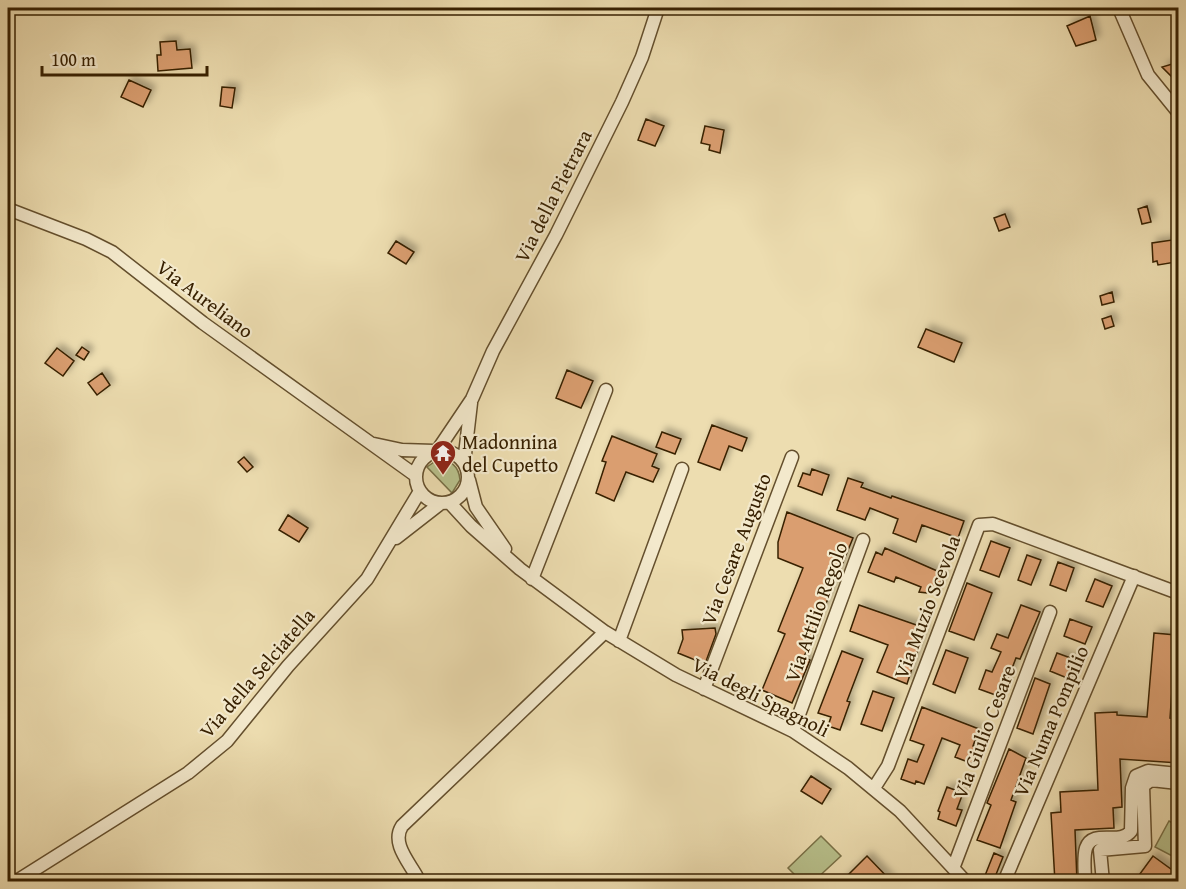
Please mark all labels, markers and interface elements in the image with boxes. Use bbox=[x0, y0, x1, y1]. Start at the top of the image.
scale bar bbox=[42, 39, 207, 77]
text: 100 m bbox=[51, 46, 96, 73]
street label: Via della Pietrara bbox=[507, 124, 599, 267]
street label: Via Aureliano bbox=[151, 252, 260, 345]
place label: Madonnina del Cupetto bbox=[462, 427, 558, 479]
temple icon: Madonnina del Cupetto bbox=[428, 438, 458, 476]
street label: Via Cesare Augusto bbox=[693, 469, 778, 629]
street label: Via Muzio Scevola bbox=[886, 530, 967, 683]
street label: Via Attilio Regolo bbox=[777, 538, 854, 686]
street label: Via della Selciatella bbox=[192, 601, 322, 744]
street label: Via Numa Pompilio bbox=[1006, 641, 1095, 801]
street label: Via degli Spagnoli bbox=[687, 649, 835, 744]
street label: Via Giulio Cesare bbox=[945, 661, 1022, 803]

